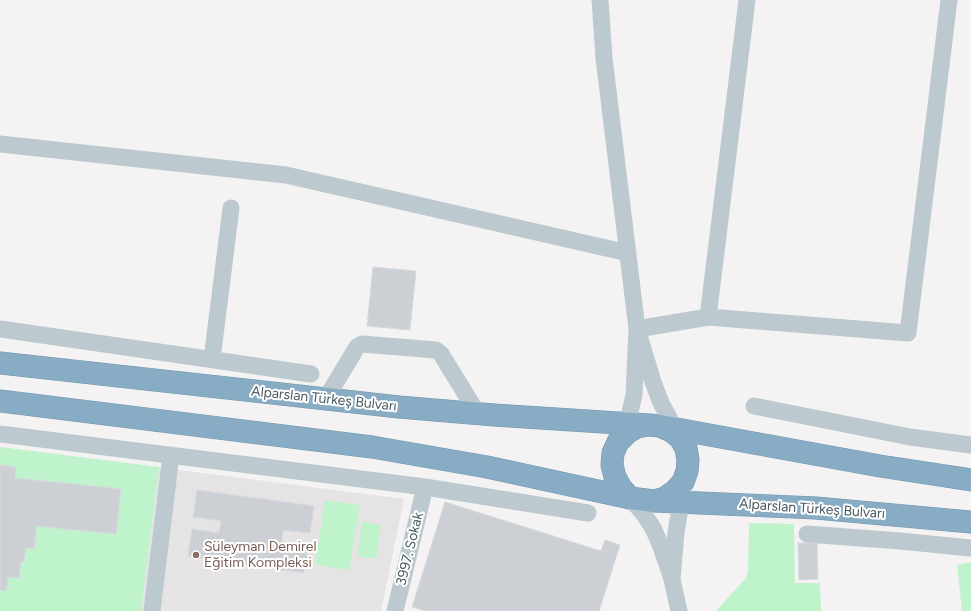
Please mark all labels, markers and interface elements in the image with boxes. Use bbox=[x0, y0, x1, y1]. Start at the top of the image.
street label: Alparslan Türkeş Bulvarı bbox=[250, 383, 398, 415]
street label: Alparslan Türkeş Bulvarı bbox=[738, 496, 886, 522]
street label: 3997. Sokak bbox=[393, 511, 427, 587]
place label: Süleyman Demirel Eğitim Kompleksi bbox=[204, 539, 317, 572]
marker: Süleyman Demirel Eğitim Kompleksi bbox=[191, 550, 201, 560]

